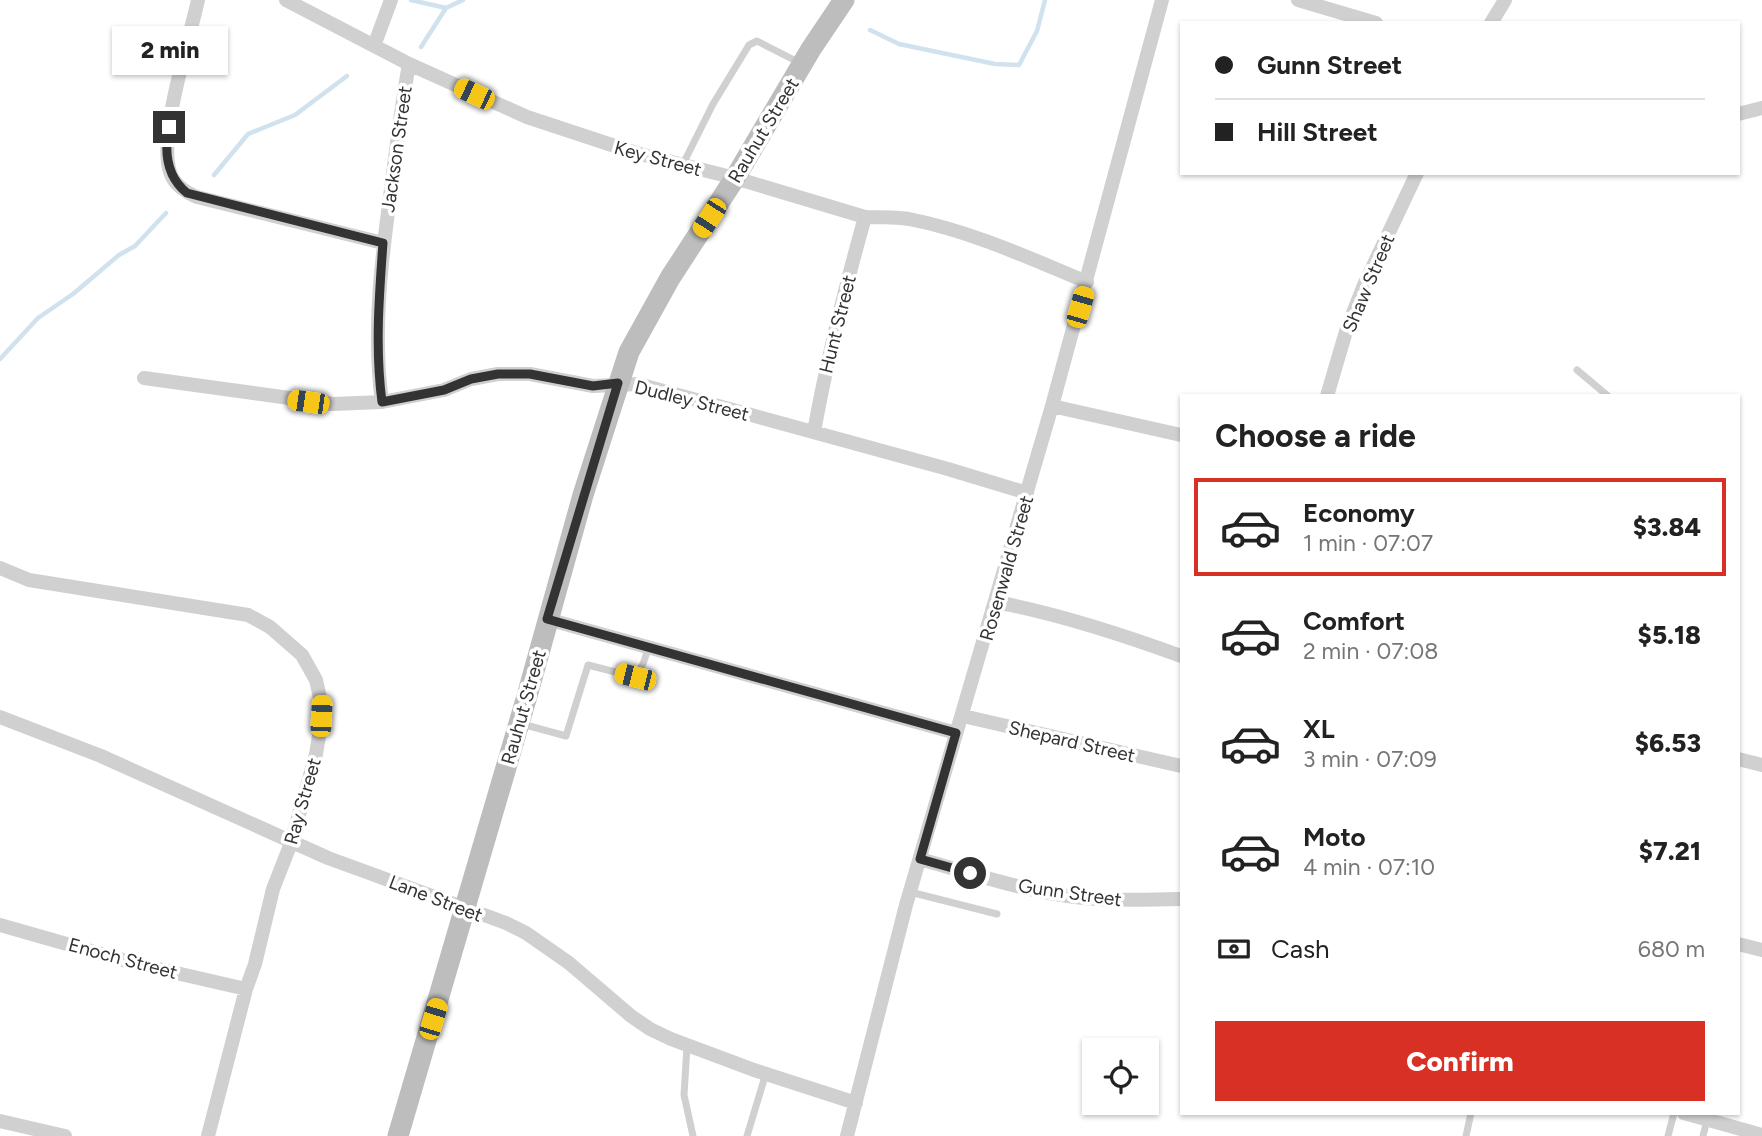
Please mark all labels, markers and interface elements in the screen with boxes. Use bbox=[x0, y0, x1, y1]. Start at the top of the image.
callout: 2 min bbox=[111, 25, 227, 74]
text: 2 min bbox=[141, 36, 199, 64]
text: Gunn Street bbox=[1257, 49, 1402, 81]
street label: Rauhut Street bbox=[723, 74, 804, 187]
car bbox=[451, 76, 498, 112]
street label: Jackson Street bbox=[376, 84, 417, 214]
route end bbox=[153, 111, 185, 143]
text: Hill Street bbox=[1257, 116, 1378, 148]
street label: Key Street bbox=[612, 136, 704, 181]
car bbox=[689, 195, 730, 241]
street label: Shaw Street bbox=[1337, 231, 1399, 336]
street label: Hunt Street bbox=[814, 273, 861, 376]
car bbox=[1065, 284, 1096, 330]
street label: Dudley Street bbox=[632, 375, 751, 426]
car bbox=[286, 389, 331, 415]
text: Choose a ride bbox=[1215, 417, 1416, 455]
street label: Rosenwald Street bbox=[975, 493, 1038, 643]
icon: car bbox=[1219, 496, 1282, 559]
text: Economy bbox=[1303, 497, 1415, 529]
text: $3.84 bbox=[1633, 511, 1701, 543]
text: 1 min · 07:07 bbox=[1303, 529, 1433, 557]
icon: car bbox=[1219, 604, 1282, 667]
text: Comfort bbox=[1303, 605, 1405, 637]
text: $5.18 bbox=[1638, 619, 1701, 651]
text: 2 min · 07:08 bbox=[1303, 637, 1438, 665]
street label: Rauhut Street bbox=[496, 647, 551, 767]
car bbox=[613, 662, 658, 692]
car bbox=[310, 694, 333, 738]
icon: car bbox=[1219, 712, 1282, 775]
text: XL bbox=[1303, 713, 1335, 745]
street label: Shepard Street bbox=[1006, 716, 1137, 767]
text: $6.53 bbox=[1635, 727, 1701, 759]
text: 3 min · 07:09 bbox=[1303, 745, 1437, 773]
street label: Ray Street bbox=[279, 755, 326, 847]
icon: car bbox=[1219, 820, 1282, 883]
text: Moto bbox=[1303, 821, 1366, 853]
text: $7.21 bbox=[1639, 835, 1701, 867]
text: 4 min · 07:10 bbox=[1303, 853, 1435, 881]
route start bbox=[954, 857, 986, 889]
street label: Lane Street bbox=[386, 870, 486, 927]
street label: Gunn Street bbox=[1017, 874, 1123, 911]
icon: cash bbox=[1215, 930, 1253, 968]
street label: Enoch Street bbox=[66, 933, 180, 984]
text: Cash bbox=[1271, 933, 1330, 965]
text: 680 m bbox=[1638, 935, 1705, 963]
car bbox=[417, 996, 450, 1042]
button: Confirm bbox=[1215, 1021, 1705, 1101]
map controls bbox=[1082, 1038, 1159, 1115]
button: locate bbox=[1082, 1038, 1159, 1115]

